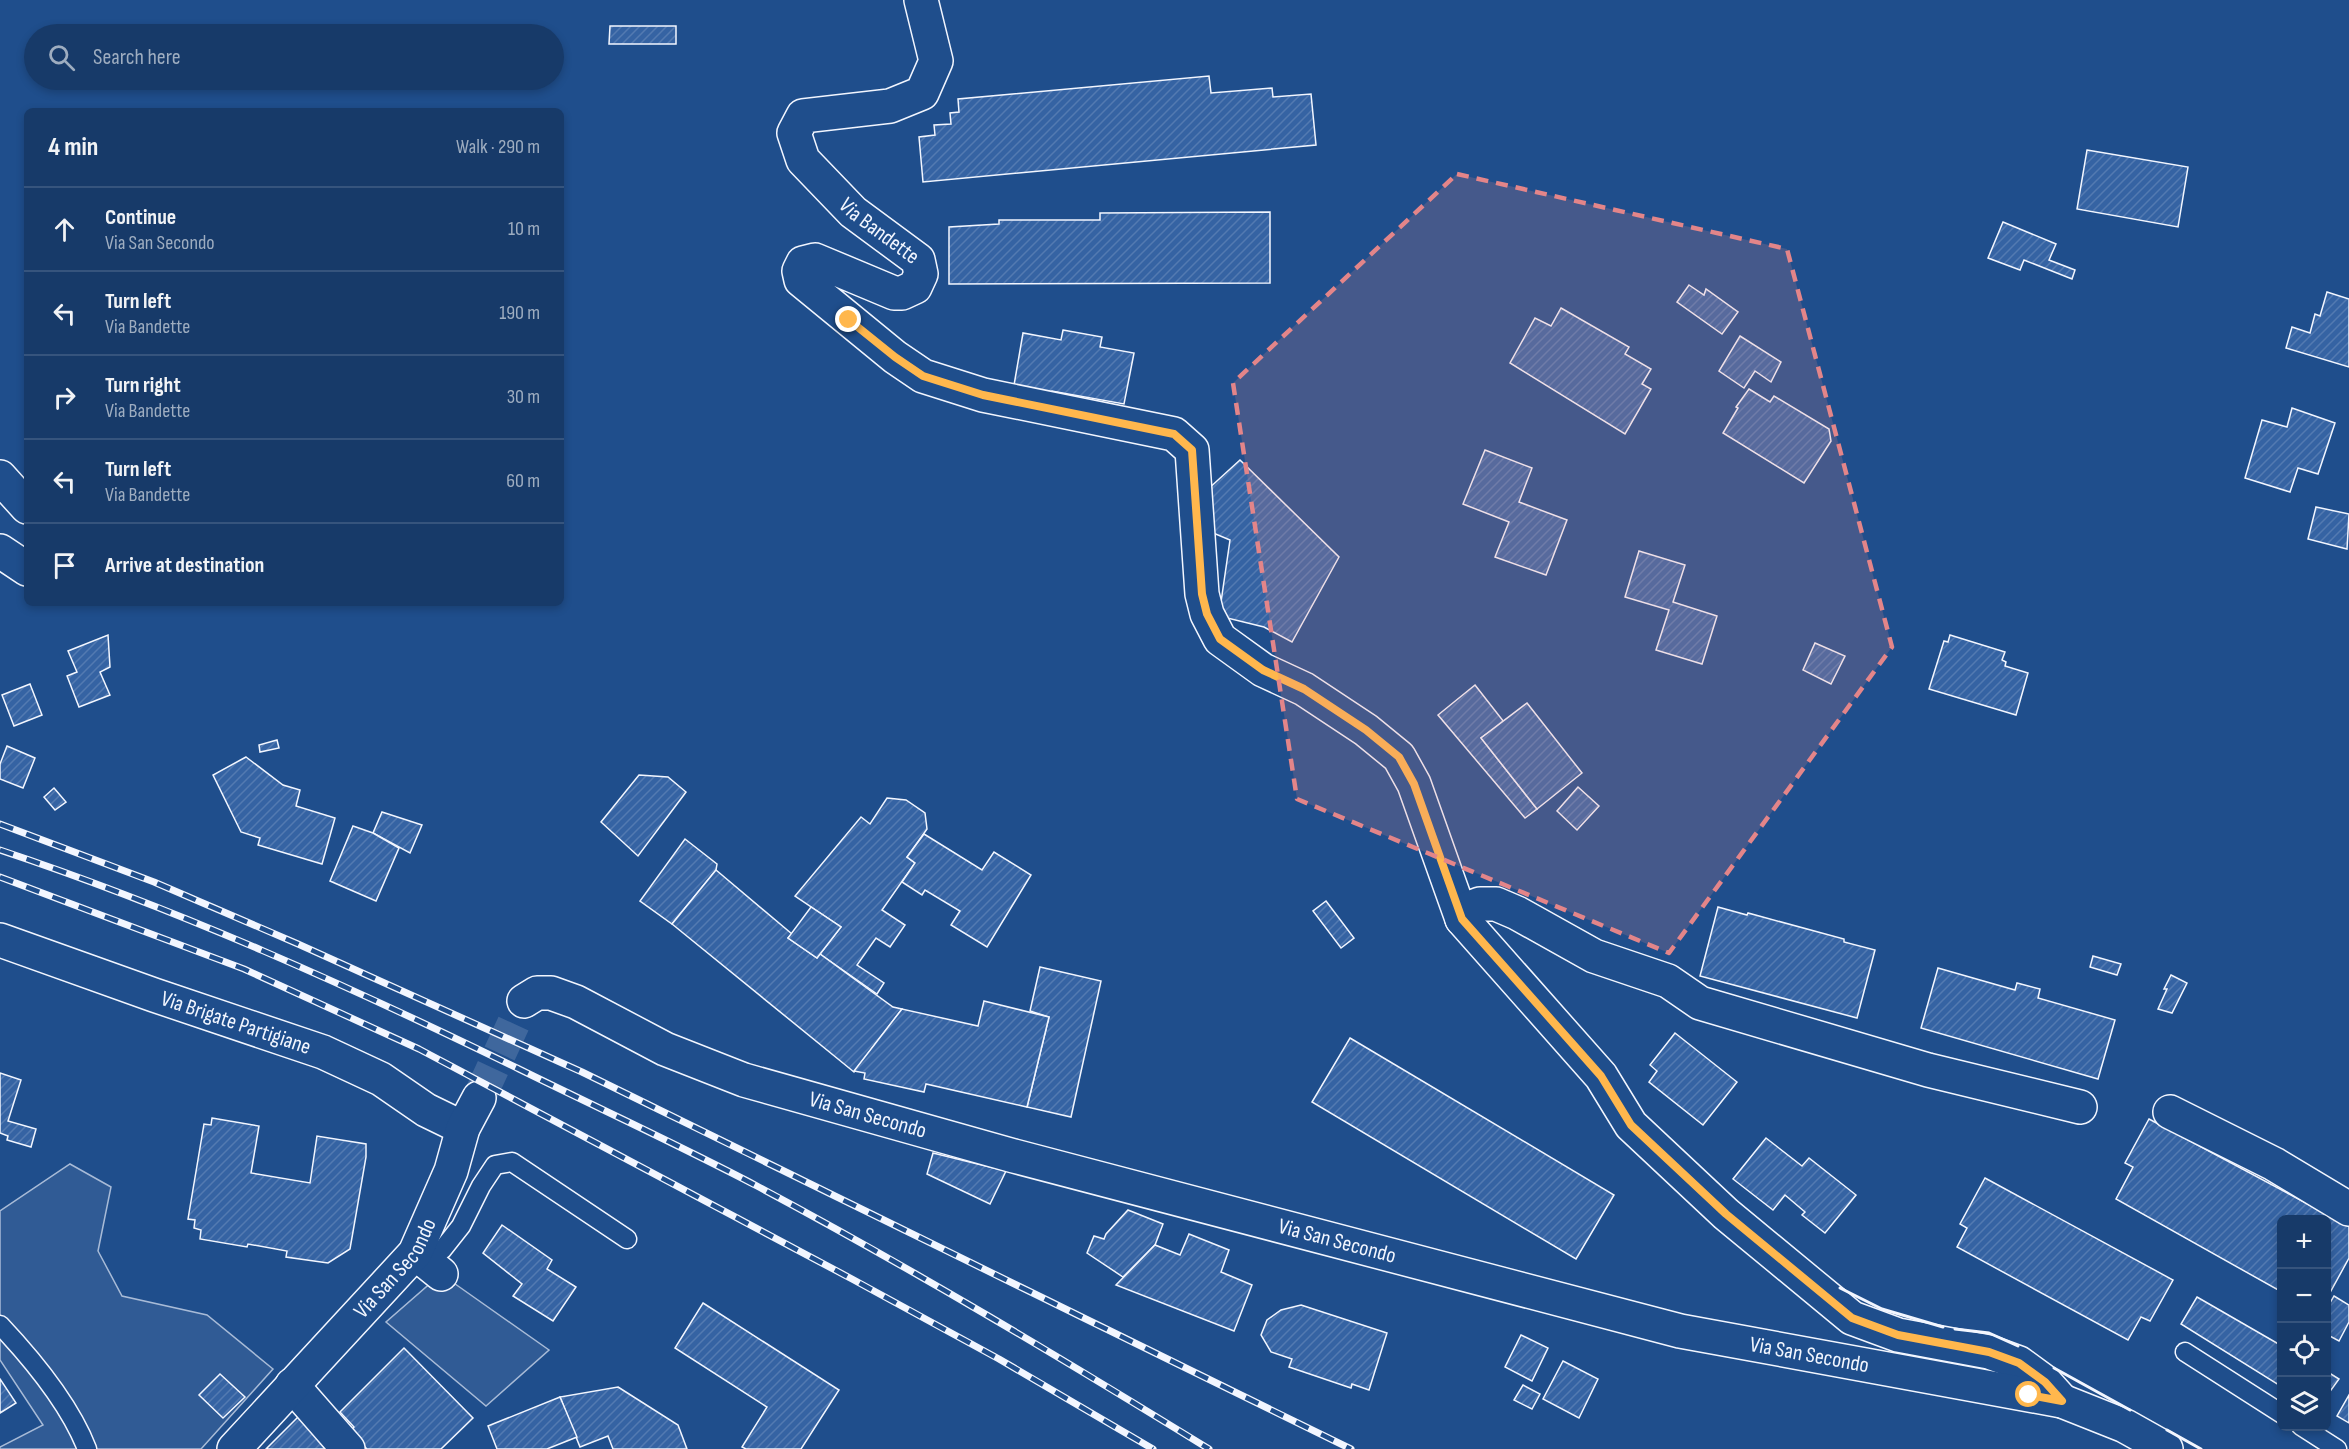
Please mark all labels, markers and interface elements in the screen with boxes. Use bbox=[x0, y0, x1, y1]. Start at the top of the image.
search box bbox=[24, 24, 564, 90]
icon: search bbox=[45, 41, 78, 74]
text: Search here bbox=[93, 44, 180, 71]
text: 4 min bbox=[48, 132, 98, 163]
text: Walk · 290 m bbox=[456, 135, 540, 159]
street label: Via Bandette bbox=[833, 192, 925, 270]
text: Continue bbox=[105, 204, 176, 231]
icon: ahead bbox=[48, 213, 81, 246]
text: 10 m bbox=[508, 217, 540, 241]
text: Via San Secondo bbox=[105, 231, 215, 255]
text: Turn left bbox=[105, 288, 171, 315]
icon: left bbox=[48, 297, 81, 330]
text: 190 m bbox=[499, 301, 540, 325]
route end bbox=[835, 306, 861, 332]
text: Via Bandette bbox=[105, 315, 190, 339]
text: Turn right bbox=[105, 372, 181, 399]
icon: right bbox=[48, 381, 81, 414]
text: 30 m bbox=[507, 385, 540, 409]
text: Via Bandette bbox=[105, 399, 190, 423]
text: Turn left bbox=[105, 456, 171, 483]
icon: left bbox=[48, 465, 81, 498]
text: 60 m bbox=[506, 469, 540, 493]
text: Via Bandette bbox=[105, 483, 190, 507]
icon: arrive bbox=[48, 549, 81, 582]
text: Arrive at destination bbox=[105, 552, 264, 579]
street label: Via Brigate Partigiane bbox=[157, 985, 314, 1060]
street label: Via San Secondo bbox=[806, 1086, 930, 1144]
street label: Via San Secondo bbox=[1275, 1213, 1399, 1269]
street label: Via San Secondo bbox=[348, 1214, 442, 1324]
map controls bbox=[2277, 1215, 2331, 1431]
button: + bbox=[2277, 1215, 2331, 1269]
button: − bbox=[2277, 1269, 2331, 1323]
button: locate bbox=[2277, 1323, 2331, 1377]
street label: Via San Secondo bbox=[1748, 1331, 1871, 1379]
button: layers bbox=[2277, 1377, 2331, 1431]
route start bbox=[2015, 1381, 2041, 1407]

